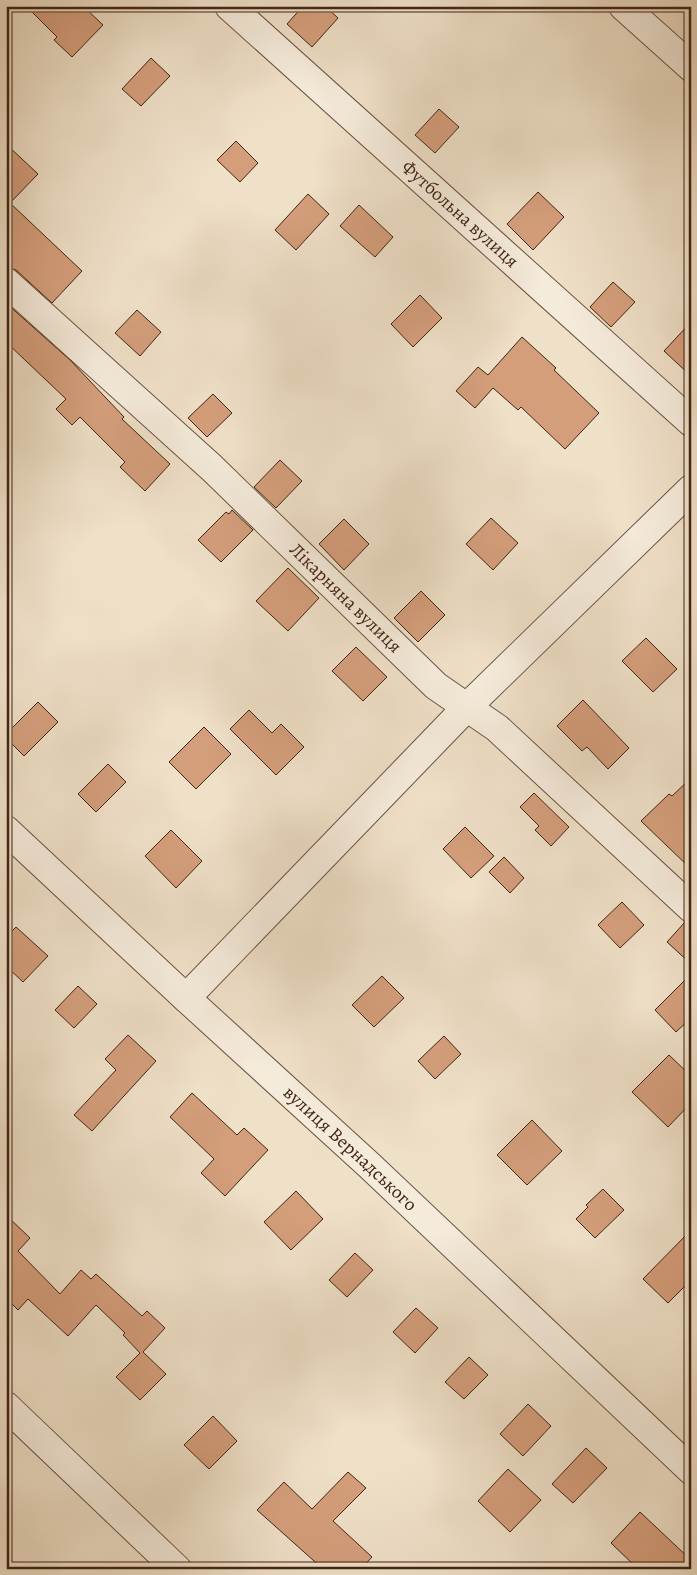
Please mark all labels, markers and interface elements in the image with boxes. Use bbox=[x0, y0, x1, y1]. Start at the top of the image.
street label: Футбольна вулиця bbox=[396, 154, 524, 274]
street label: Лікарняна вулиця bbox=[284, 537, 408, 659]
street label: вулиця Вернадського bbox=[278, 1080, 423, 1217]

